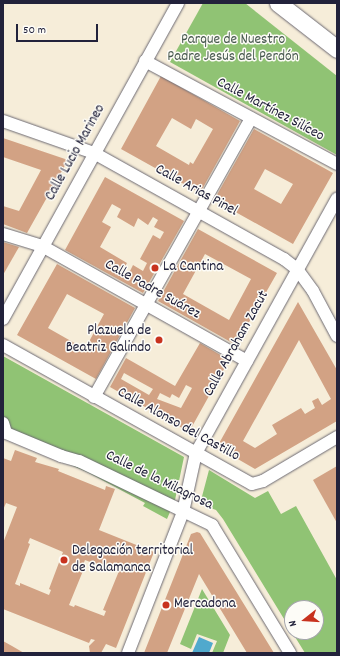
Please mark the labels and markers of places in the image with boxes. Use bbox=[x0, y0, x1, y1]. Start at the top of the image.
place label: La Cantina bbox=[163, 259, 223, 277]
marker: La Cantina bbox=[150, 263, 160, 273]
place label: Plazuela de Beatriz Galindo bbox=[66, 322, 151, 357]
marker: Plazuela de Beatriz Galindo bbox=[154, 335, 164, 345]
place label: Delegación territorial de Salamanca bbox=[72, 542, 193, 577]
marker: Delegación territorial de Salamanca bbox=[59, 555, 69, 565]
place label: Mercadona bbox=[174, 596, 236, 614]
marker: Mercadona bbox=[161, 600, 171, 610]

